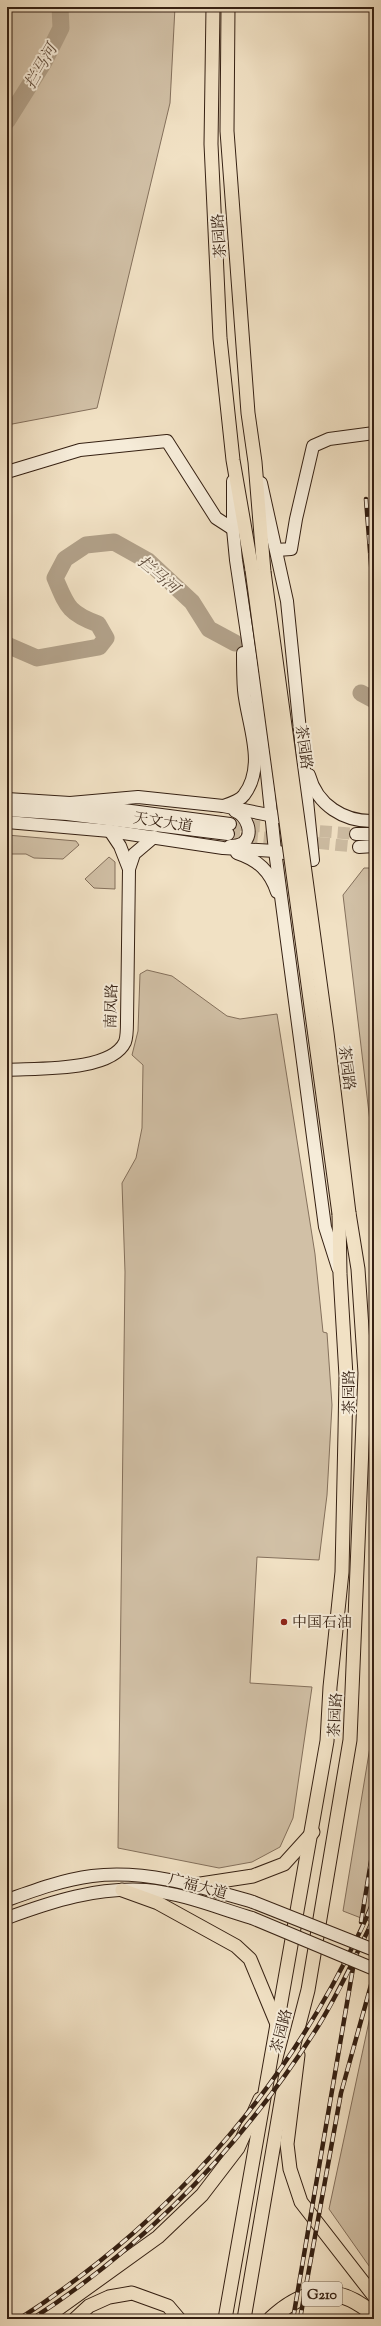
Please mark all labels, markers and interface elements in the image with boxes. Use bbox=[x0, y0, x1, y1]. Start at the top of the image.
water label: 拦马河 bbox=[20, 38, 66, 94]
street label: 茶园路 bbox=[208, 213, 233, 259]
water label: 拦马河 bbox=[132, 552, 185, 602]
street label: 茶园路 bbox=[289, 723, 316, 771]
street label: 天文大道 bbox=[131, 808, 194, 839]
street label: 南凤路 bbox=[101, 983, 124, 1029]
street label: 茶园路 bbox=[332, 1045, 359, 1092]
street label: 茶园路 bbox=[340, 1369, 361, 1415]
place label: 中国石油 bbox=[292, 1613, 352, 1634]
marker: 中国石油 bbox=[279, 1617, 289, 1627]
street label: 茶园路 bbox=[325, 1692, 348, 1738]
street label: 广福大道 bbox=[166, 1870, 229, 1905]
street label: 茶园路 bbox=[266, 2007, 298, 2056]
road number: G210 bbox=[302, 2282, 342, 2306]

